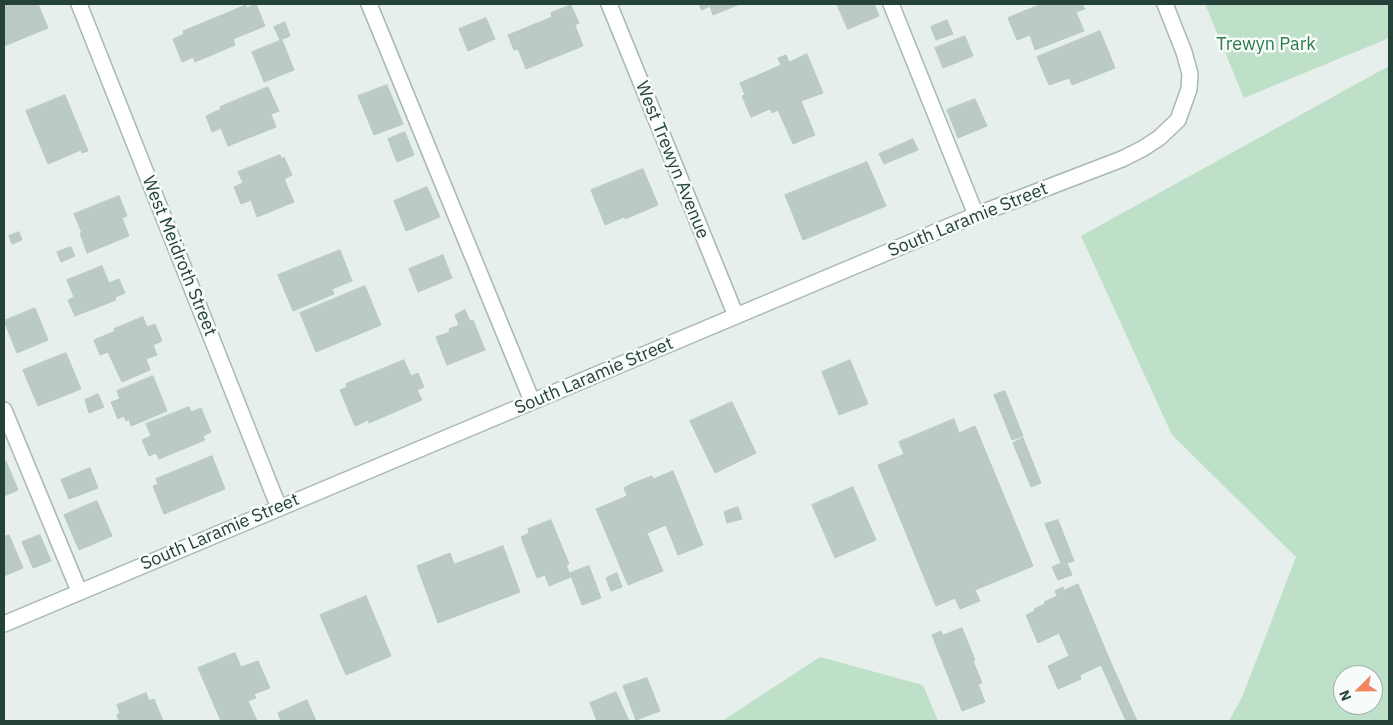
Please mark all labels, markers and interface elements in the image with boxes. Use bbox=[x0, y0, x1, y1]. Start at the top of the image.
park label: Trewyn Park bbox=[1216, 34, 1316, 56]
street label: West Trewyn Avenue bbox=[631, 78, 713, 242]
street label: West Meidroth Street bbox=[137, 173, 221, 339]
street label: South Laramie Street bbox=[885, 178, 1051, 262]
street label: South Laramie Street bbox=[512, 333, 676, 419]
street label: South Laramie Street bbox=[138, 489, 302, 575]
north arrow bbox=[1333, 665, 1383, 715]
text: N bbox=[1335, 687, 1355, 704]

